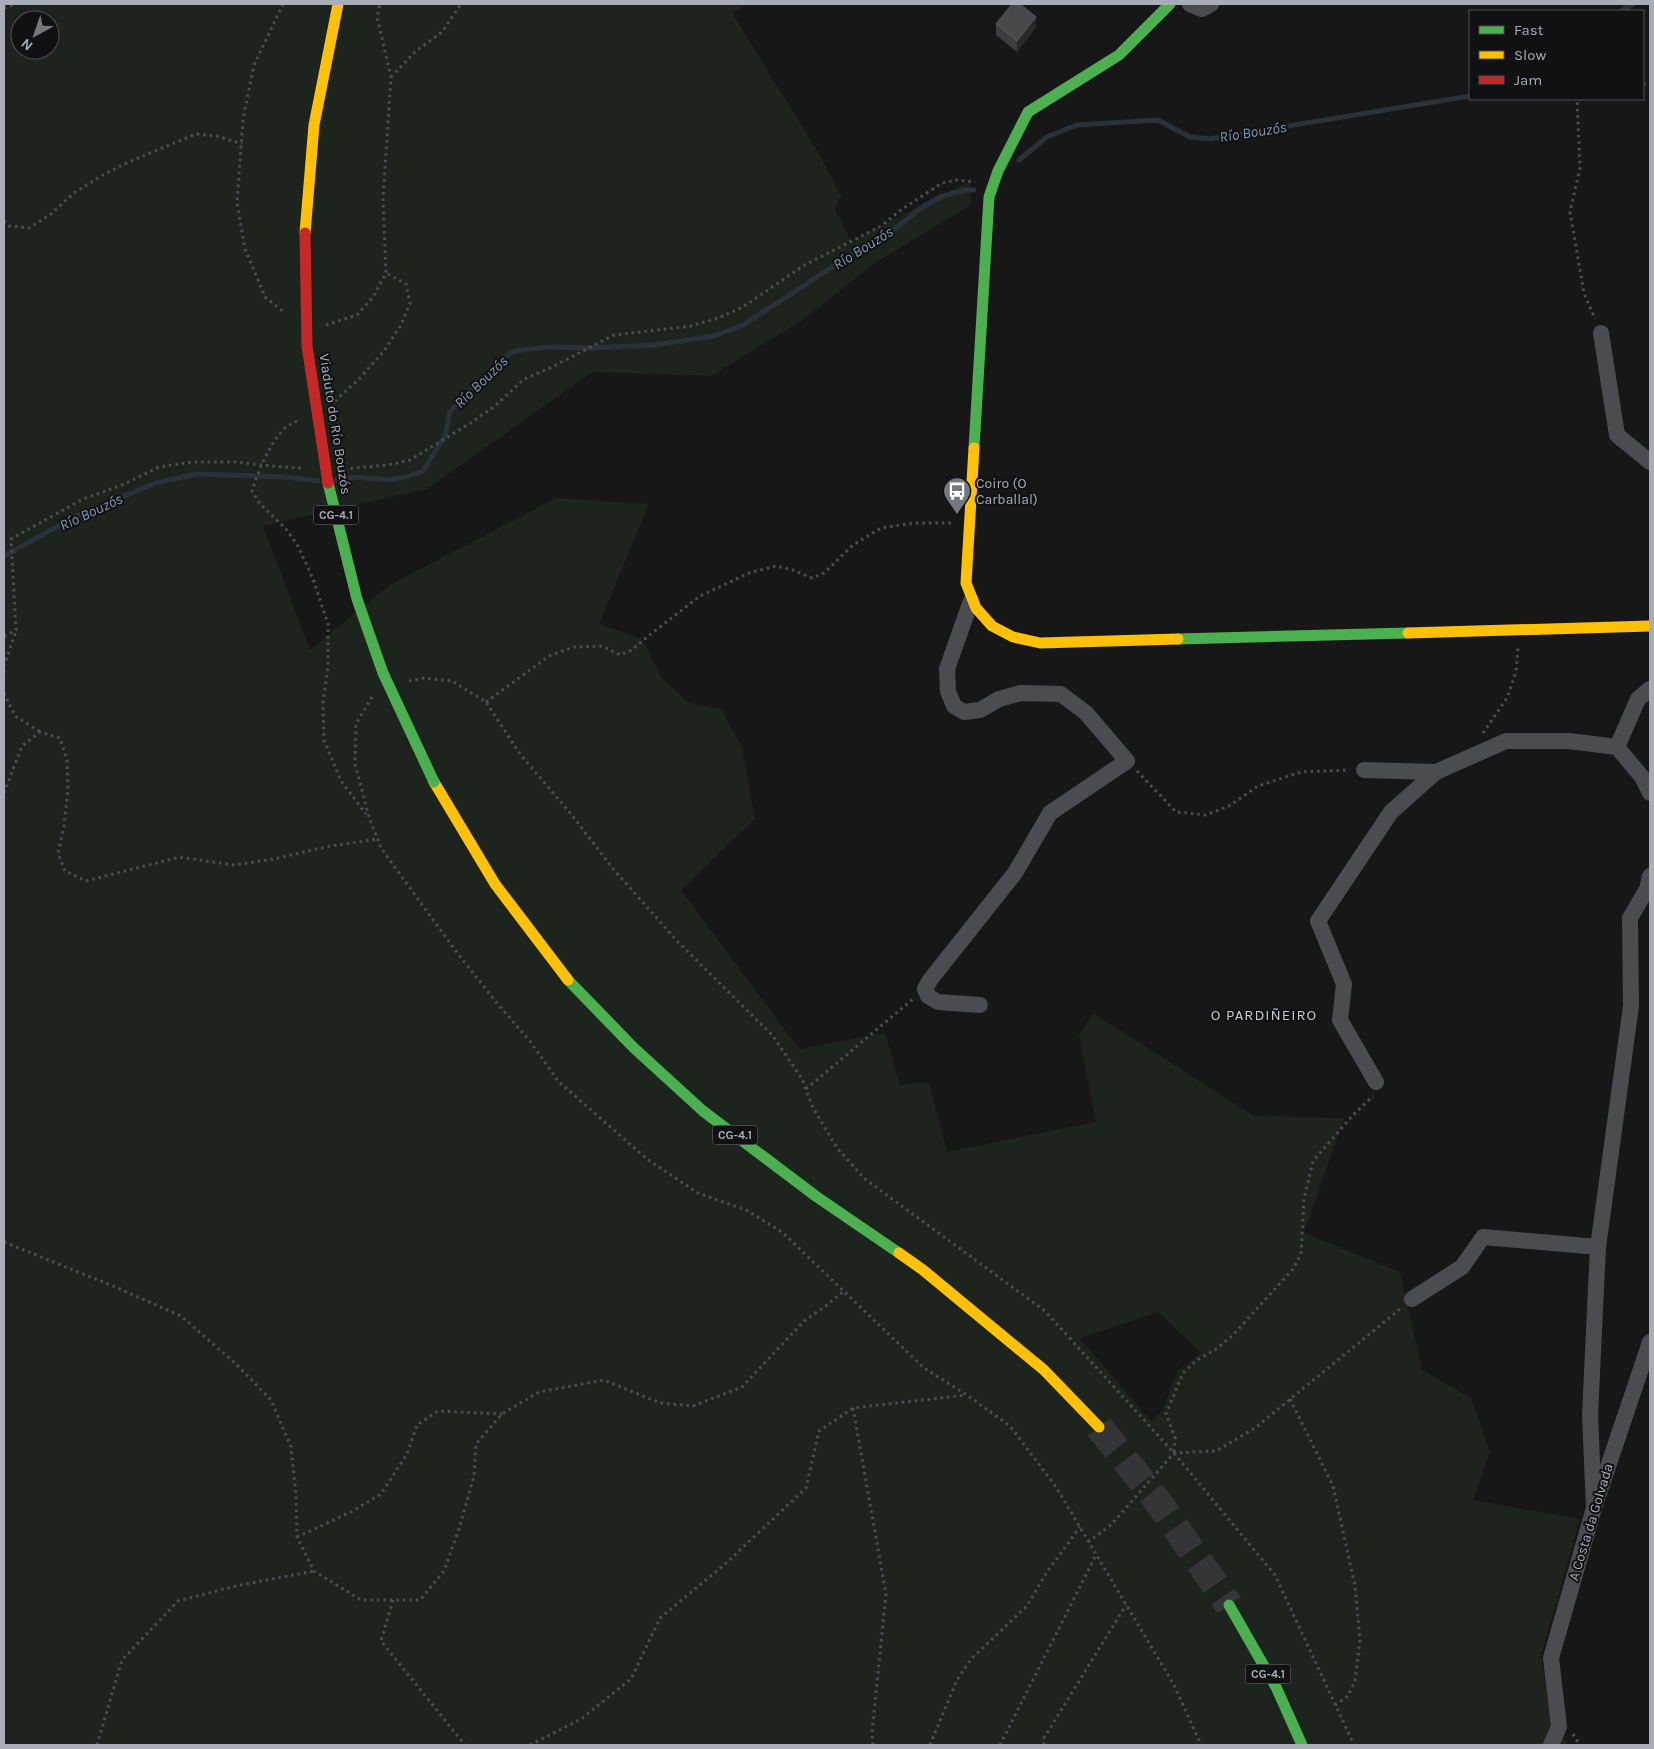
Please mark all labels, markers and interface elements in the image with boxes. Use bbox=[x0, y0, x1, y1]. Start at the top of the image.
north arrow bbox=[10, 10, 60, 60]
legend bbox=[1469, 10, 1644, 100]
text: Fast bbox=[1514, 21, 1544, 39]
text: N bbox=[18, 35, 36, 54]
text: Slow bbox=[1514, 46, 1546, 64]
text: Jam bbox=[1514, 71, 1542, 89]
water label: Río Bouzós bbox=[1218, 118, 1288, 146]
water label: Río Bouzós bbox=[830, 222, 896, 274]
street label: Viaduto do Río Bouzós bbox=[315, 352, 355, 496]
water label: Río Bouzós bbox=[450, 352, 512, 412]
place label: Coiro (O Carballal) bbox=[976, 475, 1038, 508]
bus stop icon: Coiro (O Carballal) bbox=[942, 476, 972, 515]
water label: Río Bouzós bbox=[57, 490, 125, 534]
road number: CG-4.1 bbox=[314, 506, 358, 524]
district label: O PARDIÑEIRO bbox=[1211, 1006, 1317, 1024]
road number: CG-4.1 bbox=[712, 1126, 758, 1144]
street label: A Costa da Golvada bbox=[1565, 1461, 1617, 1583]
road number: CG-4.1 bbox=[1246, 1665, 1290, 1684]

